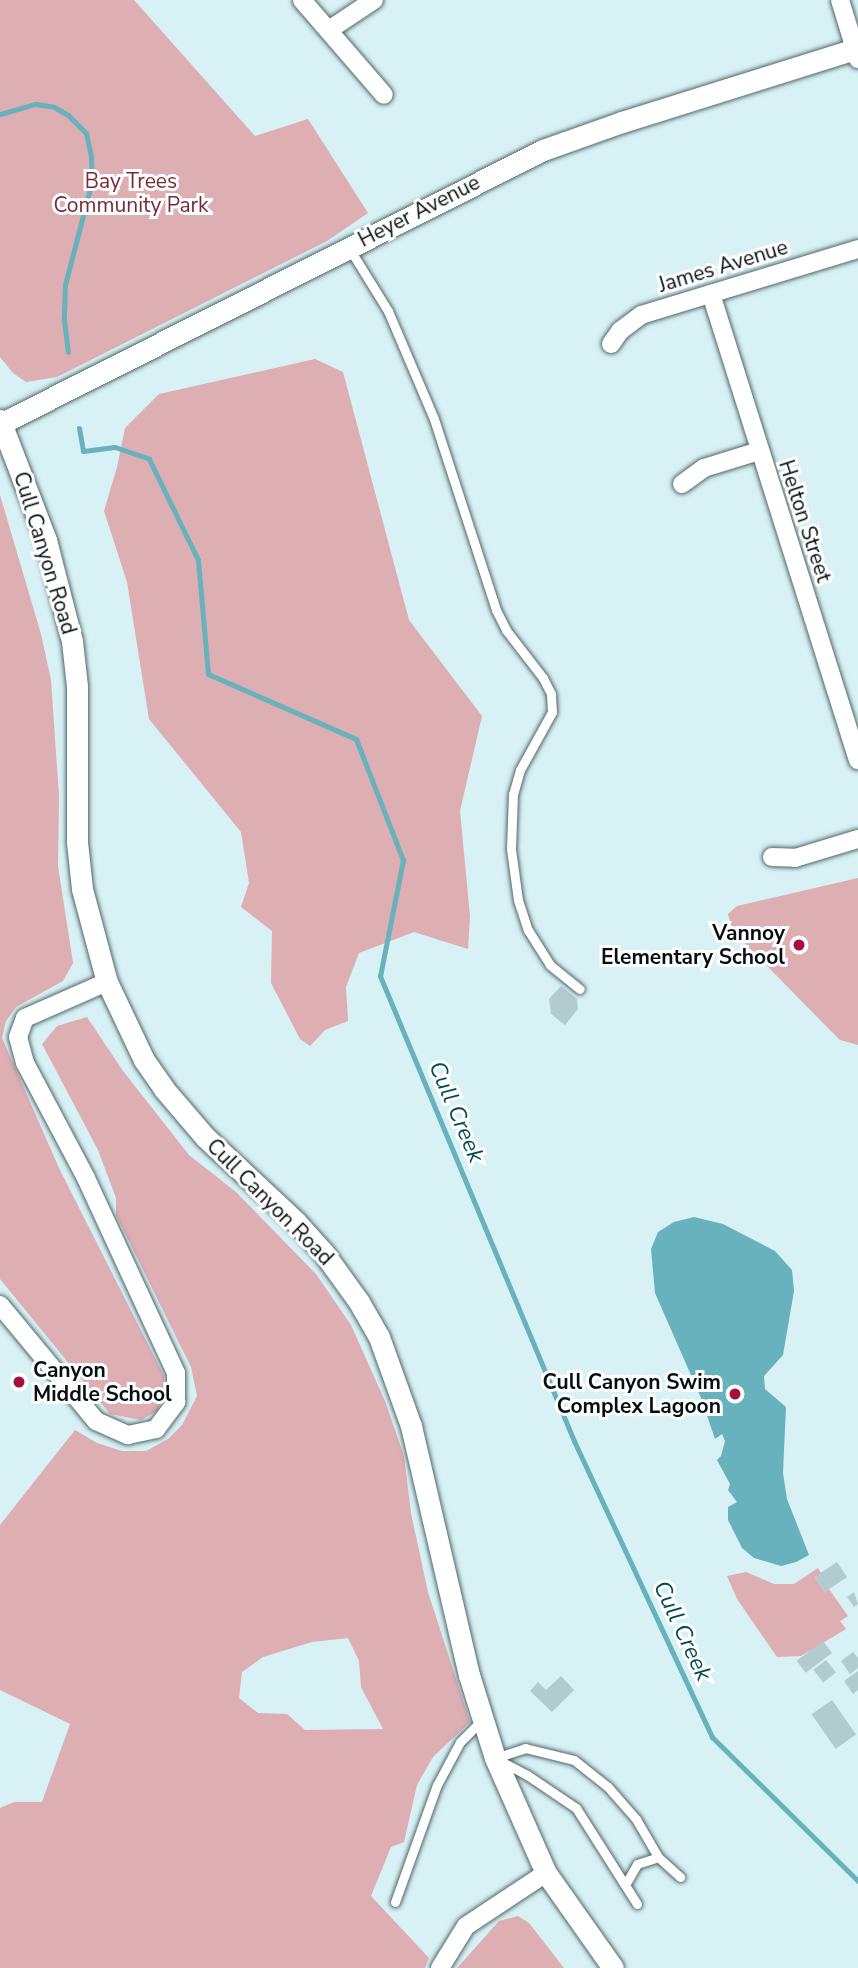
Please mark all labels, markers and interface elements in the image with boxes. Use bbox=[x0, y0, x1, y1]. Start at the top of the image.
park label: Bay Trees Community Park bbox=[53, 168, 209, 218]
street label: Heyer Avenue bbox=[354, 170, 484, 252]
street label: James Avenue bbox=[655, 234, 791, 298]
street label: Helton Street bbox=[773, 457, 837, 585]
street label: Cull Canyon Road bbox=[8, 469, 82, 637]
place label: Vannoy Elementary School bbox=[601, 920, 785, 970]
marker: Vannoy Elementary School bbox=[791, 937, 807, 953]
water label: Cull Creek bbox=[422, 1057, 490, 1167]
street label: Cull Canyon Road bbox=[201, 1133, 339, 1271]
place label: Canyon Middle School bbox=[33, 1357, 172, 1407]
place label: Cull Canyon Swim Complex Lagoon bbox=[543, 1369, 721, 1419]
marker: Canyon Middle School bbox=[11, 1374, 27, 1390]
marker: Cull Canyon Swim Complex Lagoon bbox=[727, 1386, 743, 1402]
water label: Cull Creek bbox=[647, 1577, 717, 1685]

